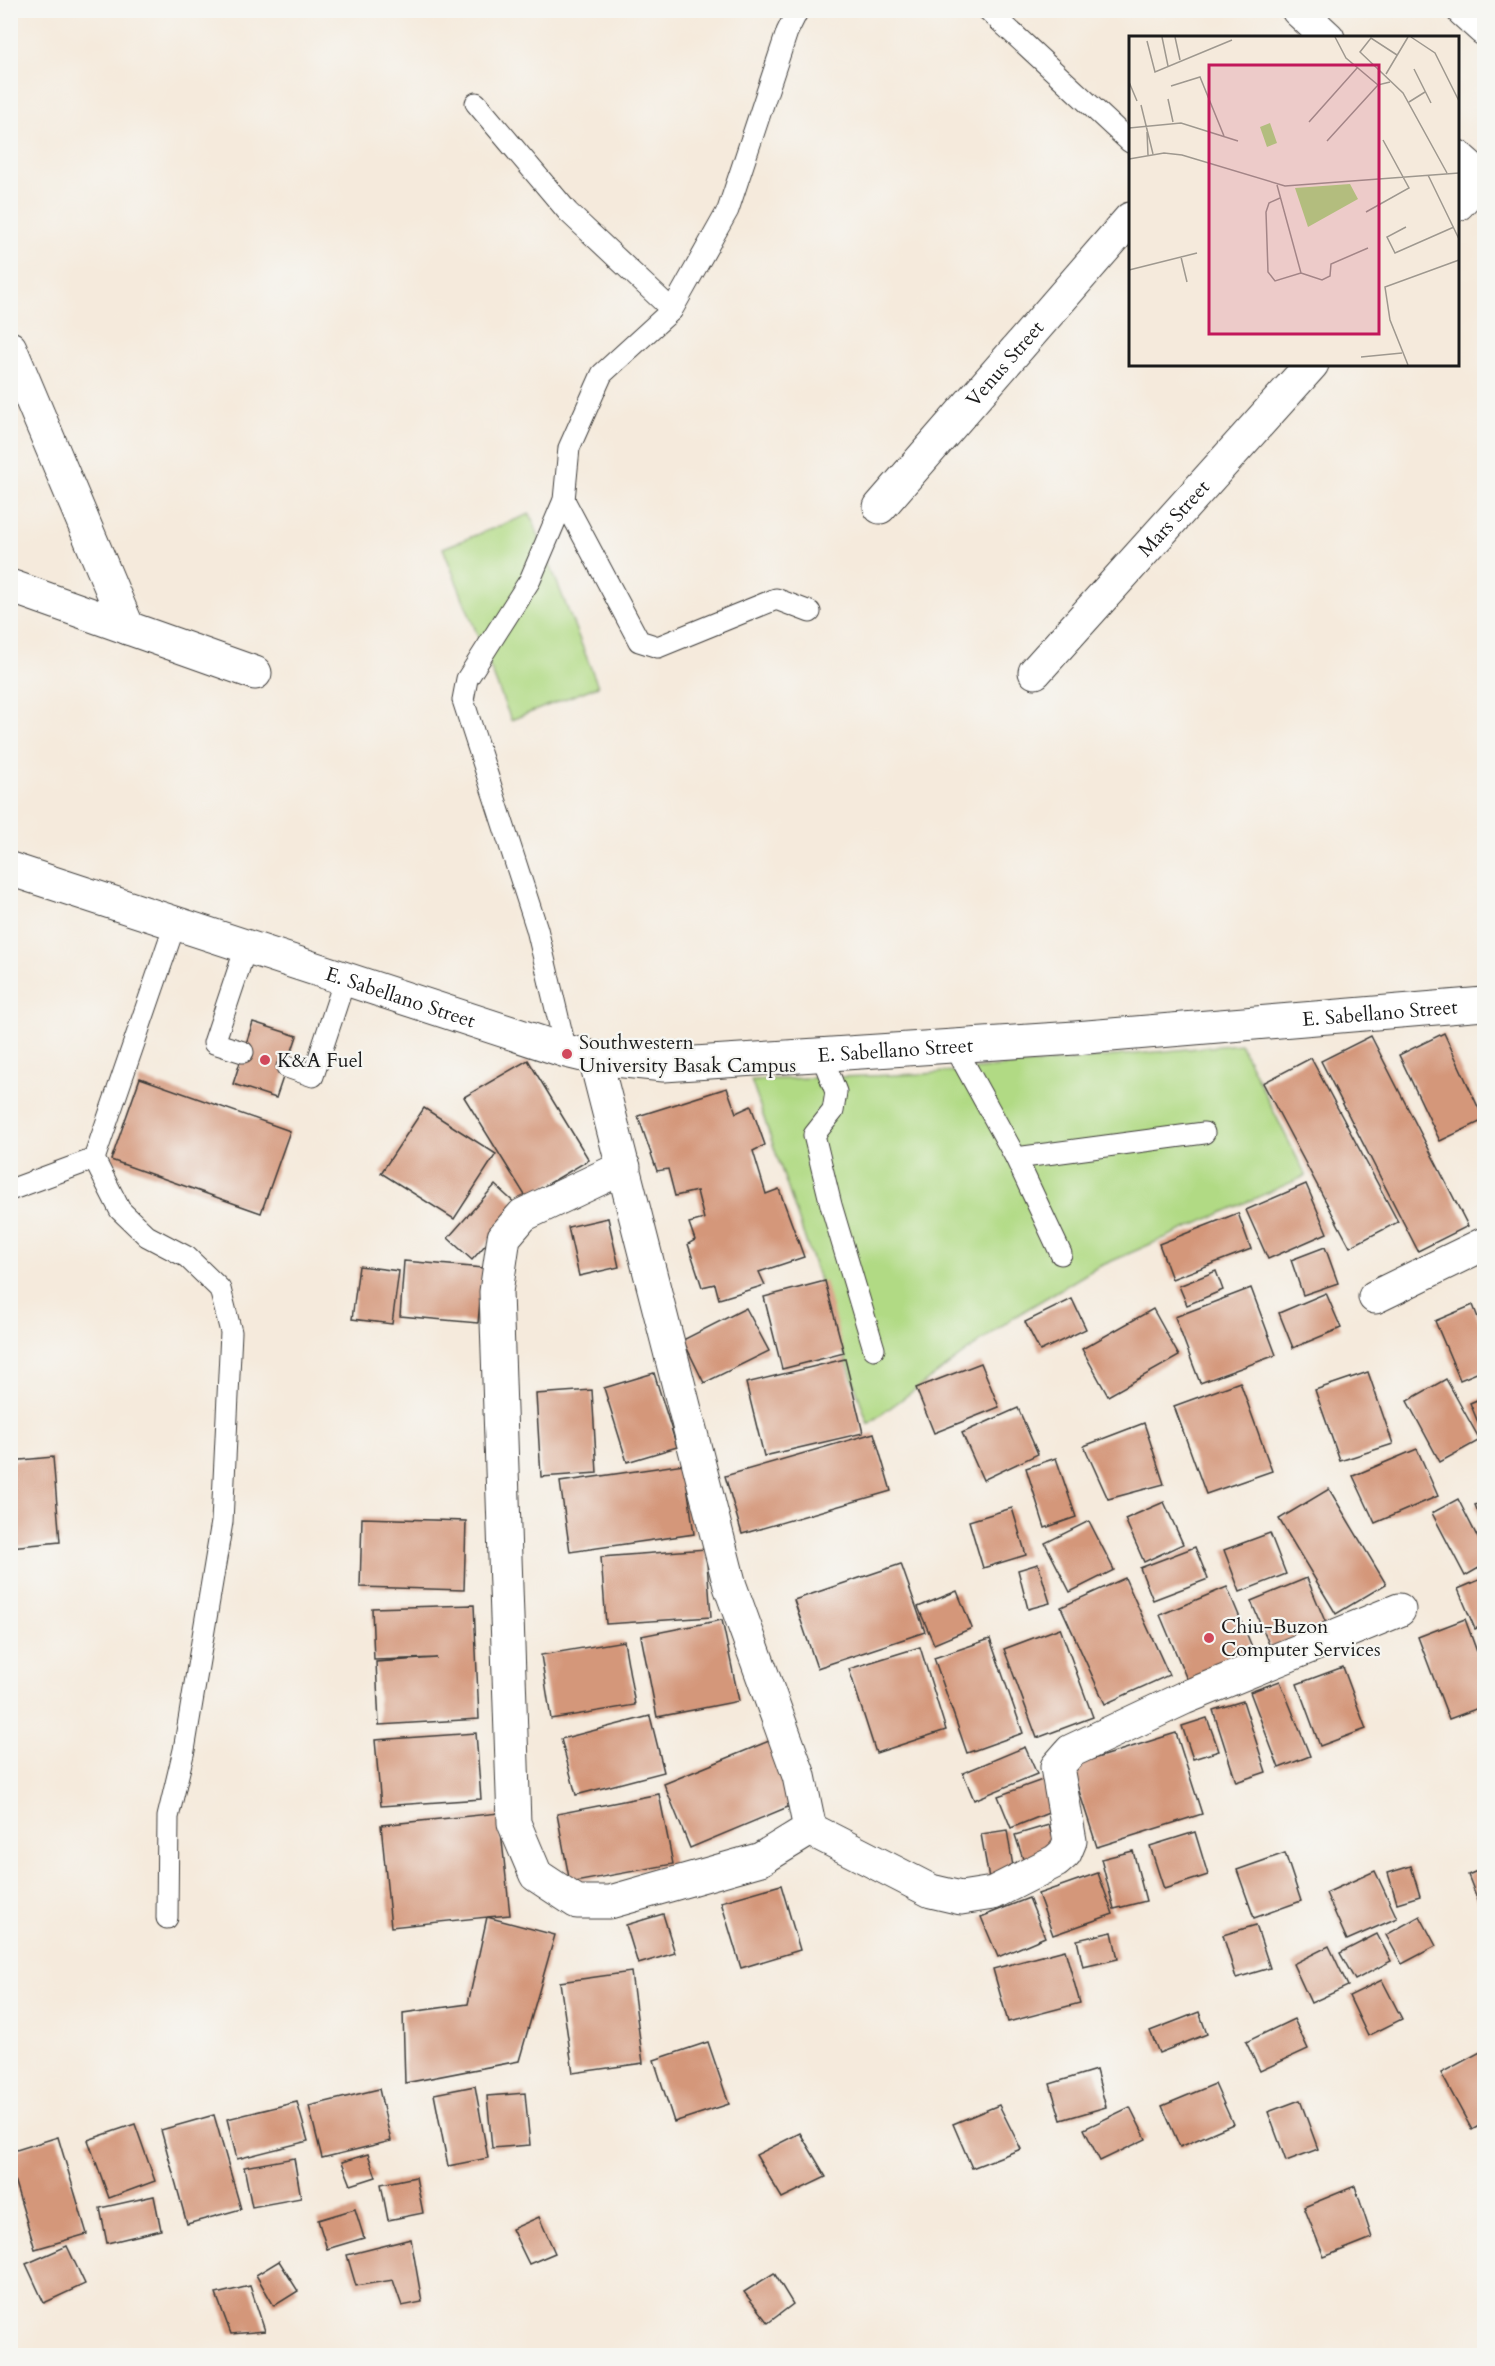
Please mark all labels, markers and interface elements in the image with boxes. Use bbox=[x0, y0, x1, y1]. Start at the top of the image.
inset map bbox=[1129, 36, 1459, 366]
street label: Venus Street bbox=[959, 314, 1050, 413]
street label: Mars Street bbox=[1132, 473, 1216, 562]
street label: E. Sabellano Street bbox=[322, 960, 480, 1034]
street label: E. Sabellano Street bbox=[1301, 993, 1459, 1033]
place label: Southwestern University Basak Campus bbox=[579, 1029, 796, 1079]
street label: E. Sabellano Street bbox=[817, 1031, 975, 1068]
place label: K&A Fuel bbox=[277, 1047, 363, 1074]
marker: Southwestern University Basak Campus bbox=[560, 1047, 574, 1061]
marker: K&A Fuel bbox=[258, 1053, 272, 1067]
place label: Chiu-Buzon Computer Services bbox=[1221, 1613, 1381, 1663]
marker: Chiu-Buzon Computer Services bbox=[1202, 1631, 1216, 1645]

